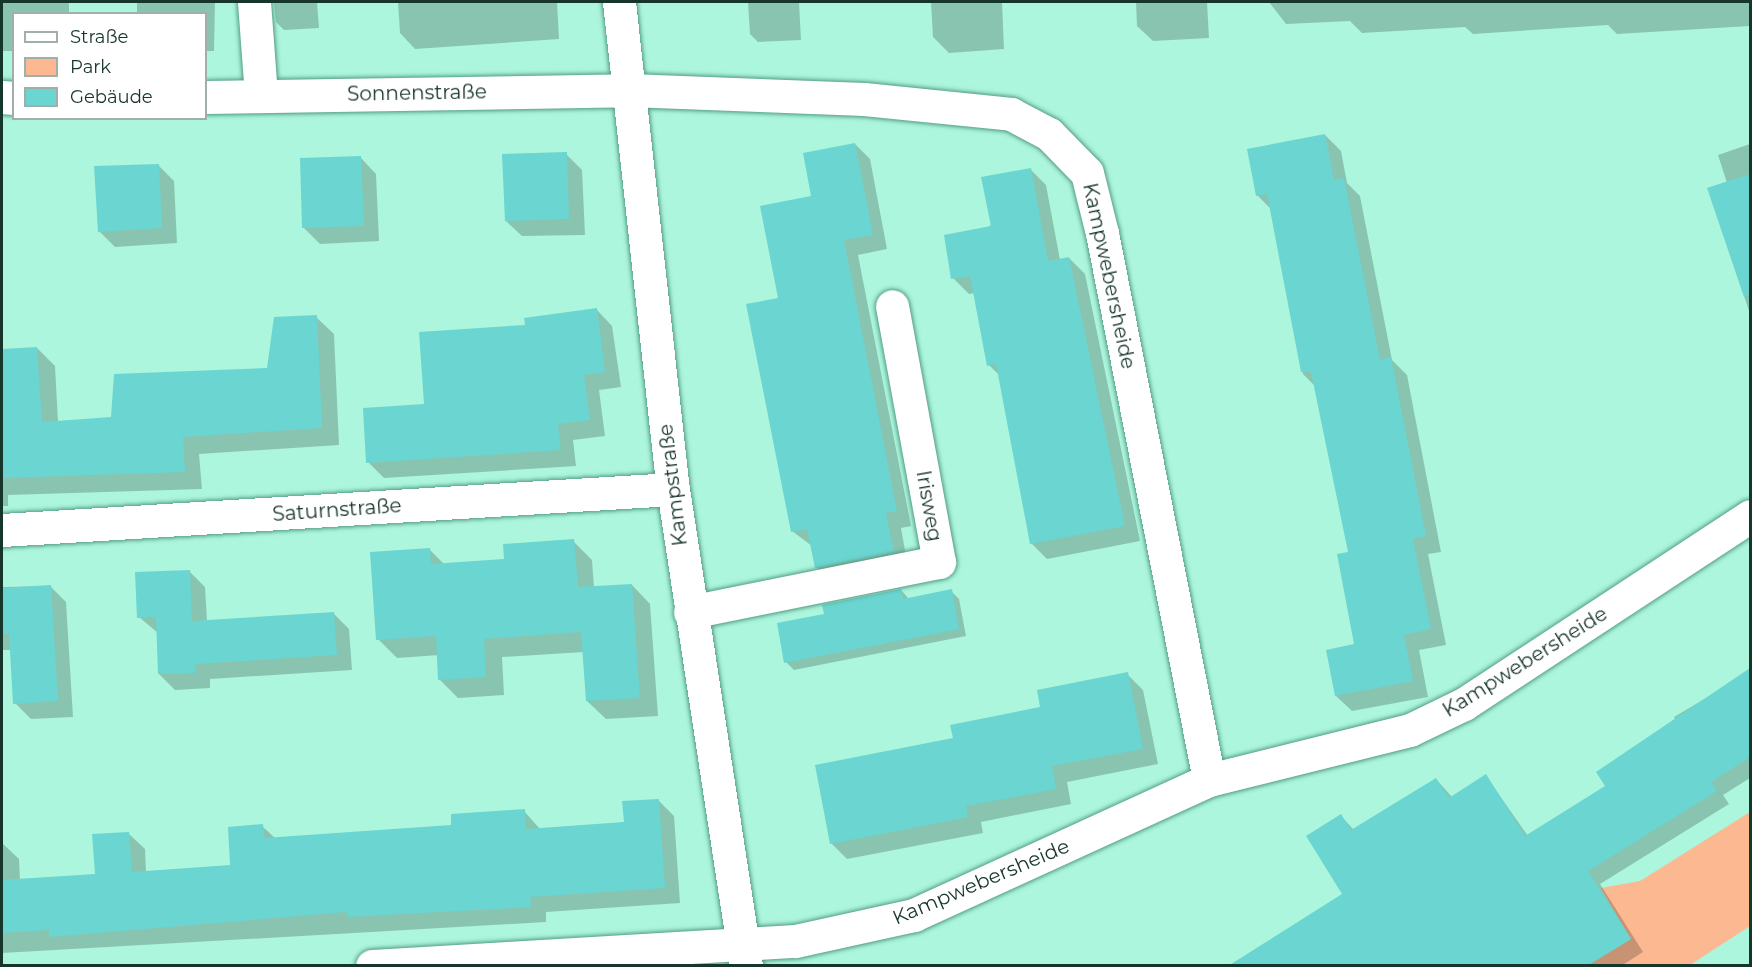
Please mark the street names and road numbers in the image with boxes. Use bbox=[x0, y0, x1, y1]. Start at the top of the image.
street label: Sonnenstraße bbox=[347, 80, 487, 106]
street label: Kampwebersheide bbox=[1078, 181, 1140, 371]
street label: Kampstraße bbox=[654, 423, 692, 547]
street label: Irisweg bbox=[911, 469, 947, 543]
street label: Saturnstraße bbox=[272, 494, 402, 526]
street label: Kampwebersheide bbox=[1438, 602, 1612, 722]
street label: Kampwebersheide bbox=[889, 834, 1073, 930]

